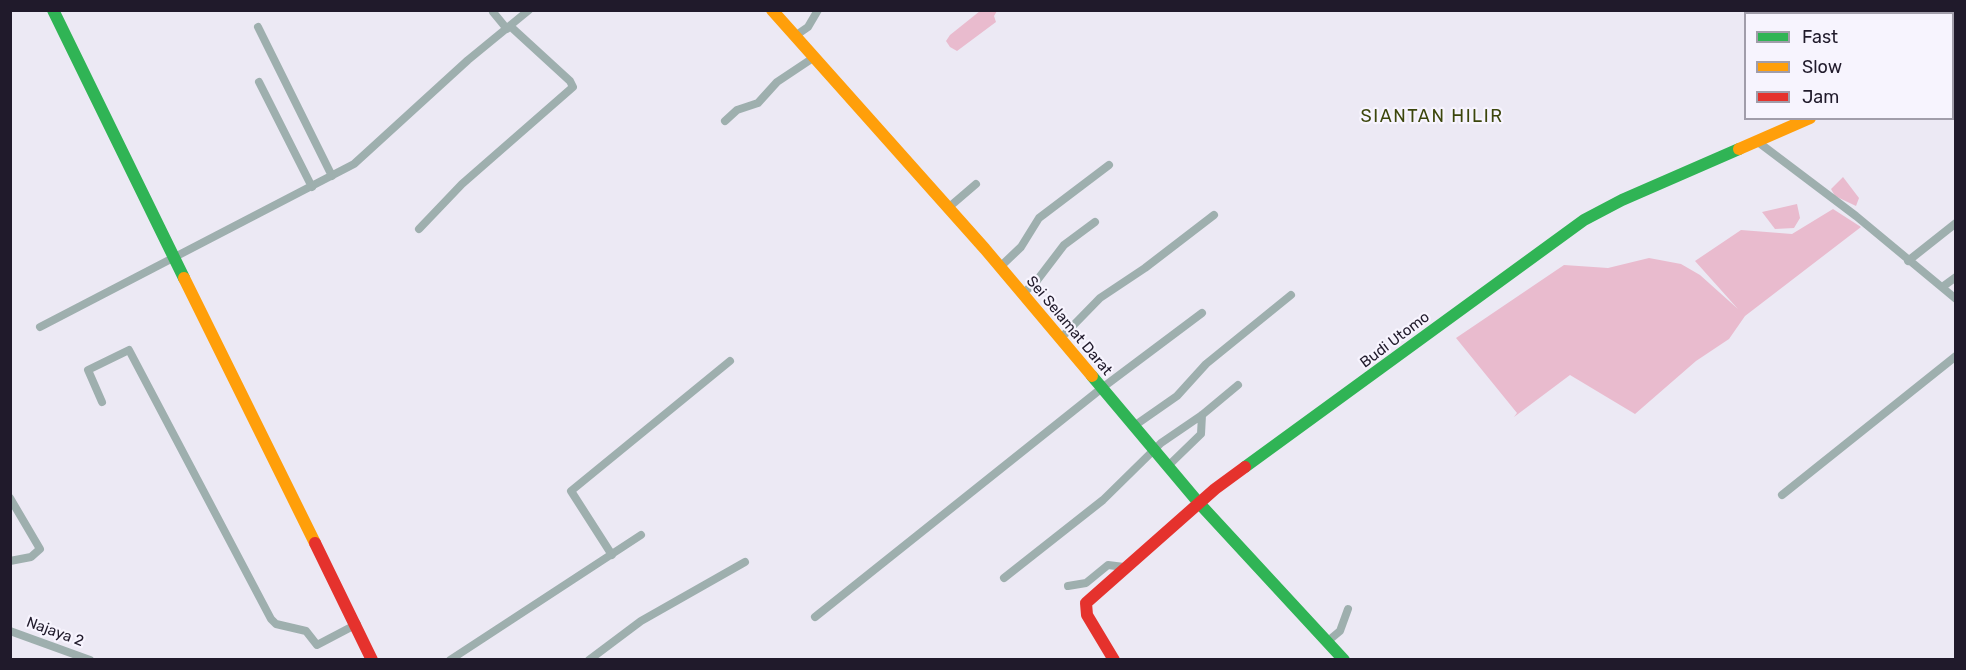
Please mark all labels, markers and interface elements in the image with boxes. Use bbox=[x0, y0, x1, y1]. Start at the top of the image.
legend bbox=[1744, 12, 1954, 120]
text: Fast bbox=[1802, 26, 1838, 48]
text: Slow bbox=[1802, 56, 1842, 78]
text: Jam bbox=[1802, 86, 1839, 108]
district label: SIANTAN HILIR bbox=[1361, 106, 1503, 128]
street label: Sei Selamat Darat bbox=[1022, 273, 1116, 379]
street label: Budi Utomo bbox=[1357, 308, 1433, 372]
street label: Najaya 2 bbox=[24, 613, 86, 651]

